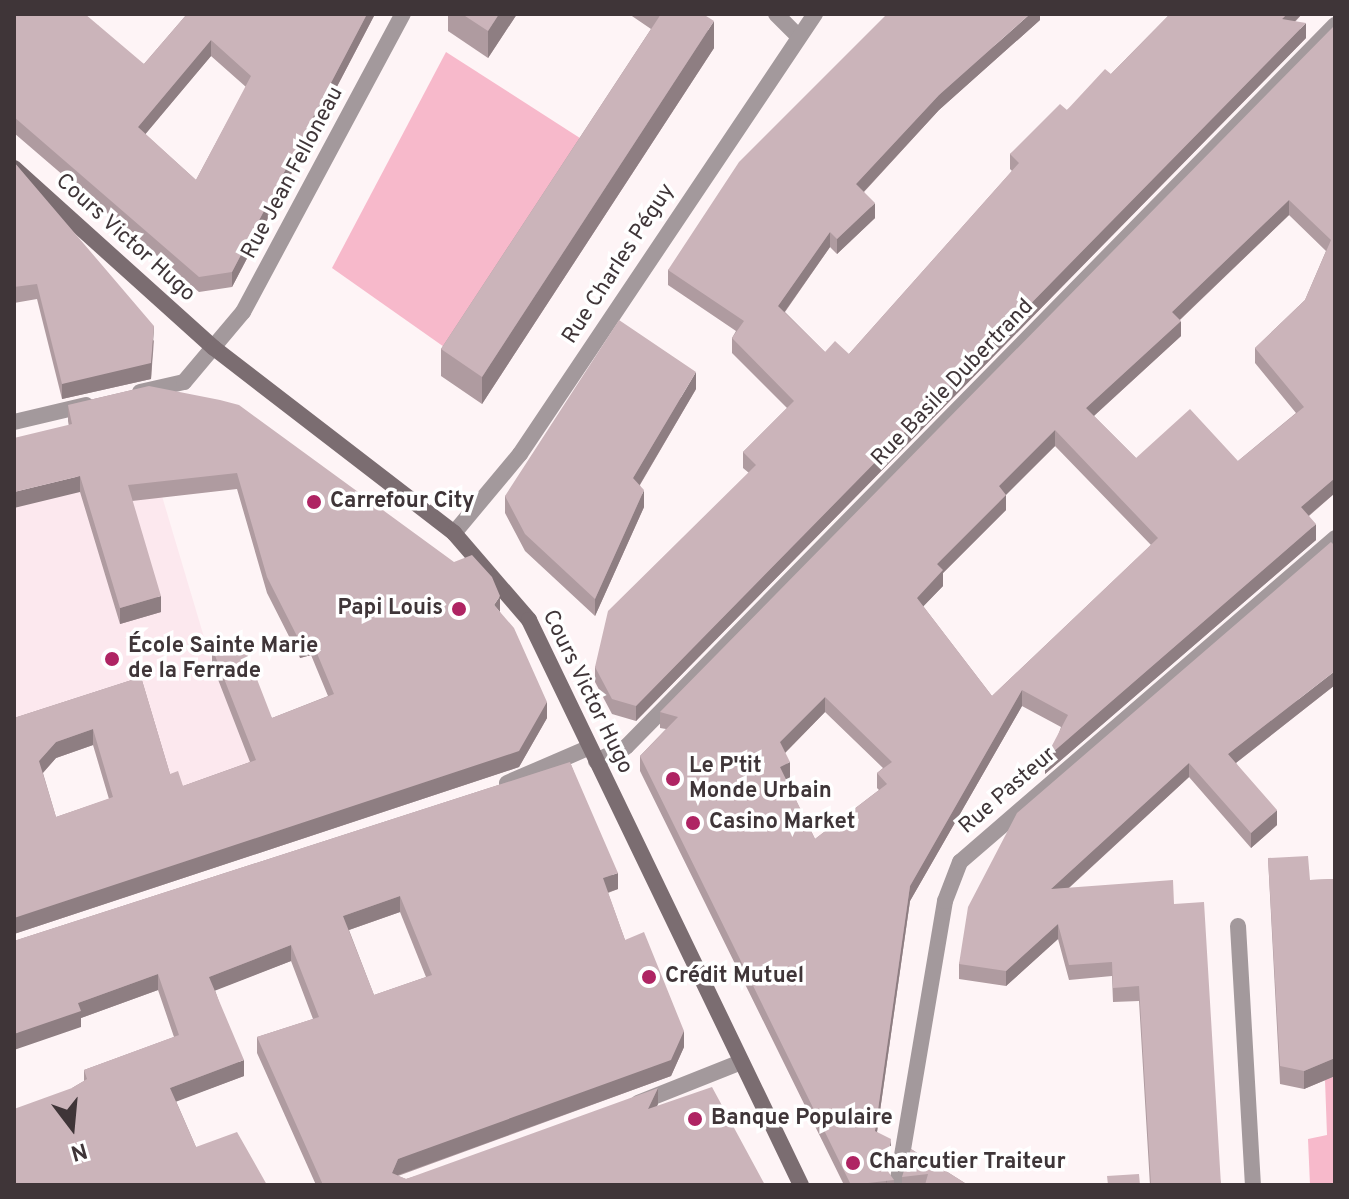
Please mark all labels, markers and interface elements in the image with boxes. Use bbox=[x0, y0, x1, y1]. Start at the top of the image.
street label: Rue Jean Felloneau bbox=[236, 82, 350, 264]
street label: Cours Victor Hugo bbox=[49, 168, 201, 308]
street label: Rue Charles Péguy bbox=[557, 179, 681, 349]
street label: Rue Basile Dubertrand bbox=[866, 294, 1040, 472]
place label: Carrefour City bbox=[330, 489, 475, 515]
marker: Carrefour City bbox=[305, 493, 323, 511]
place label: Papi Louis bbox=[338, 596, 443, 622]
marker: Papi Louis bbox=[450, 600, 468, 618]
street label: Cours Victor Hugo bbox=[536, 605, 638, 779]
place label: École Sainte Marie de la Ferrade bbox=[128, 633, 318, 684]
marker: École Sainte Marie de la Ferrade bbox=[103, 650, 121, 668]
street label: Rue Pasteur bbox=[954, 742, 1062, 840]
place label: Le P'tit Monde Urbain bbox=[689, 753, 832, 804]
marker: Le P'tit Monde Urbain bbox=[664, 770, 682, 788]
place label: Casino Market bbox=[709, 810, 855, 836]
marker: Casino Market bbox=[684, 814, 702, 832]
place label: Crédit Mutuel bbox=[665, 964, 804, 990]
marker: Crédit Mutuel bbox=[640, 968, 658, 986]
north arrow bbox=[32, 1087, 112, 1167]
place label: Banque Populaire bbox=[711, 1106, 893, 1132]
marker: Banque Populaire bbox=[686, 1110, 704, 1128]
text: N bbox=[67, 1135, 90, 1166]
place label: Charcutier Traiteur bbox=[869, 1150, 1066, 1176]
marker: Charcutier Traiteur bbox=[844, 1154, 862, 1172]

